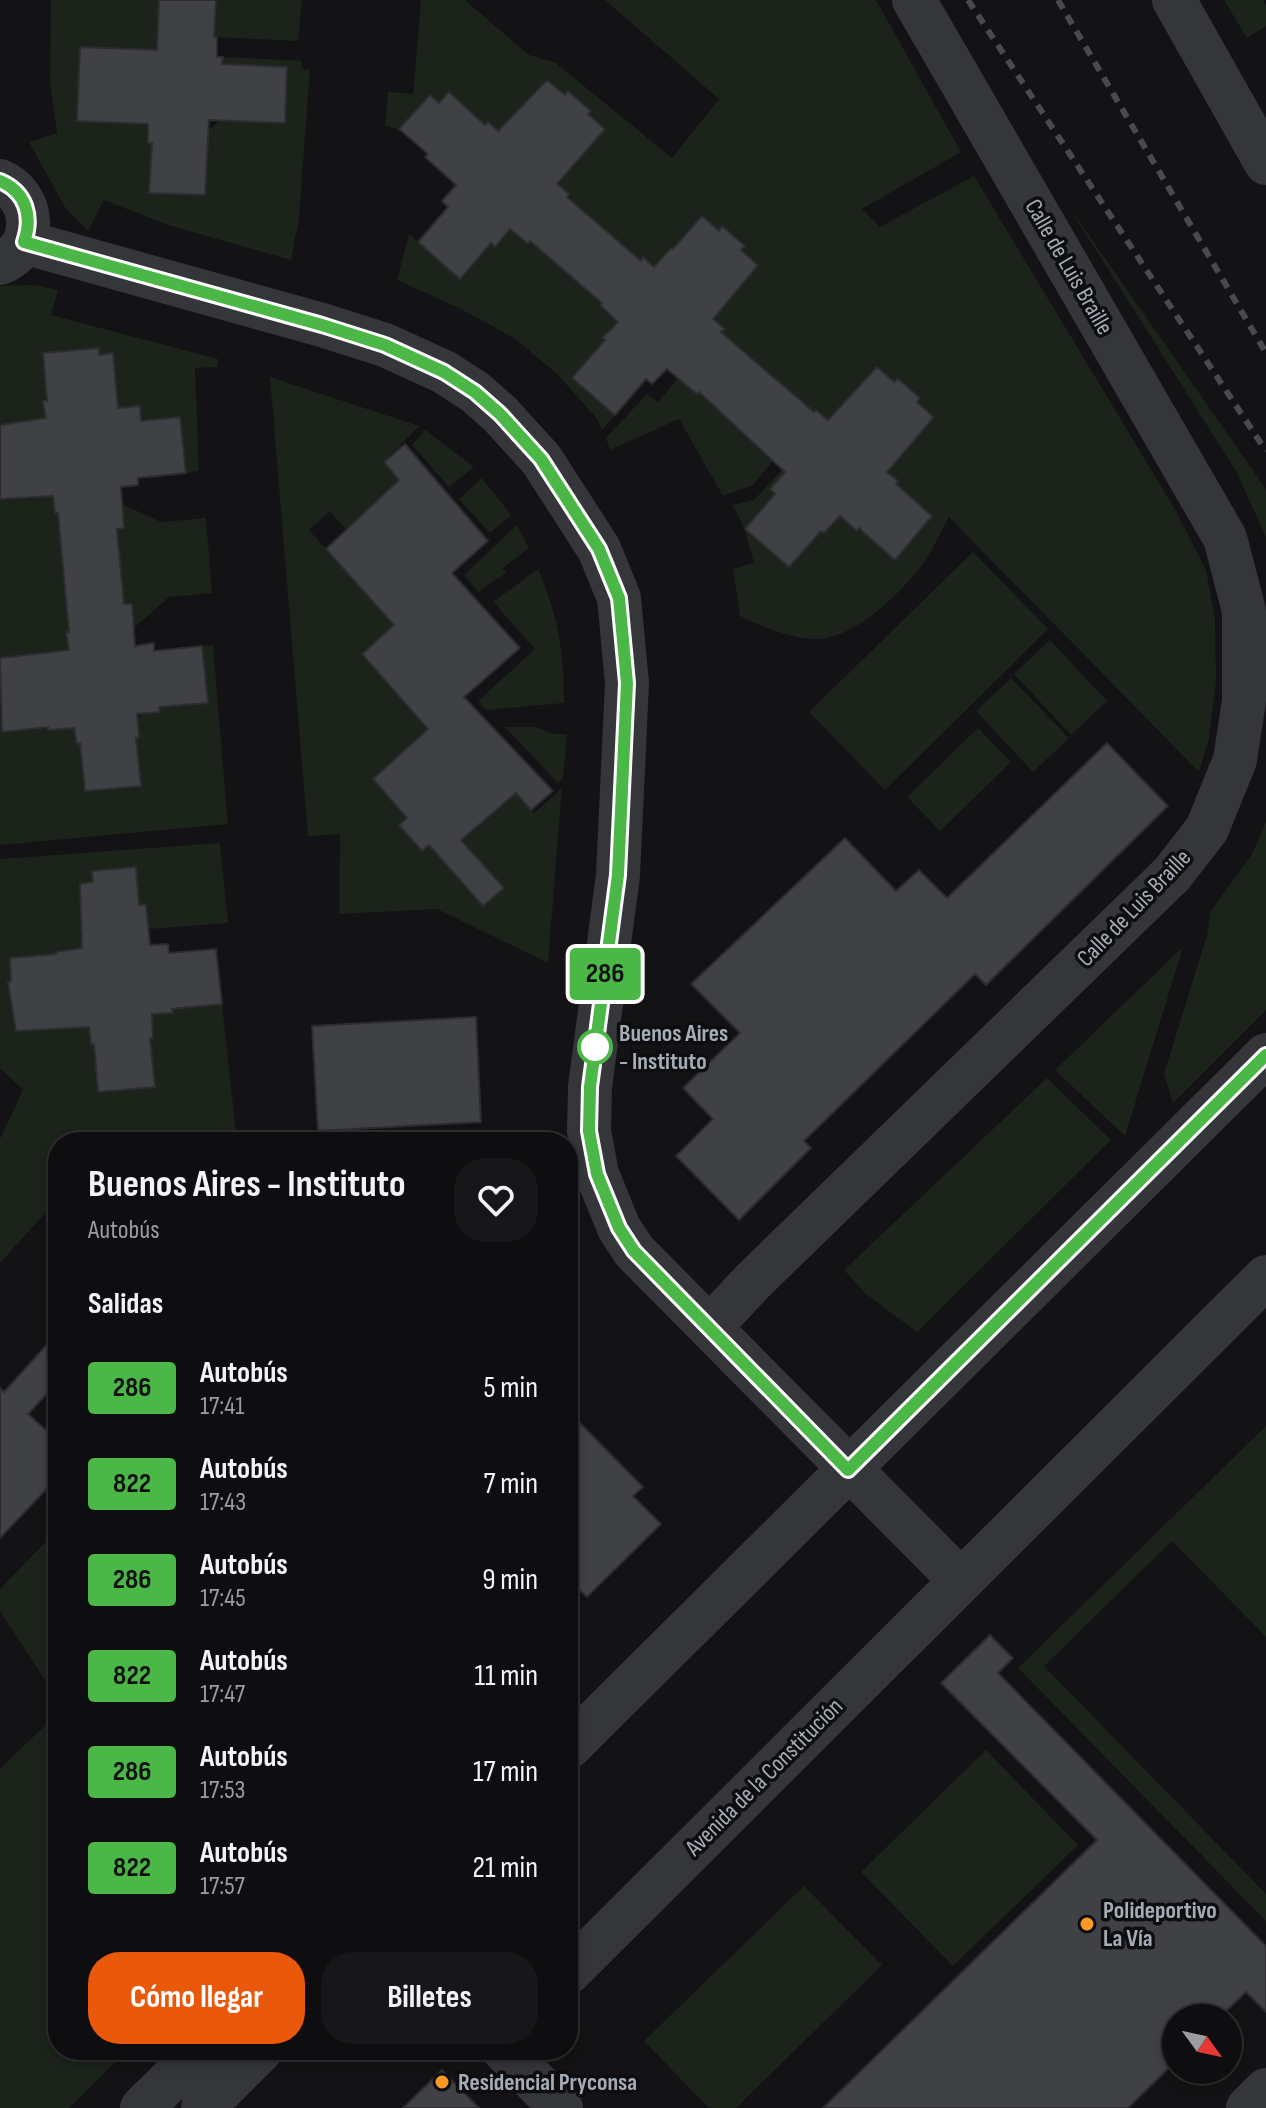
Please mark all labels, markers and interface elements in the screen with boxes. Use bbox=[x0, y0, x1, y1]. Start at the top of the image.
street label: Calle de Luis Braille bbox=[1019, 194, 1119, 340]
street label: Calle de Luis Braille bbox=[1071, 843, 1197, 973]
line badge: 286 bbox=[559, 948, 651, 1000]
text: 286 bbox=[586, 957, 624, 990]
place label: Buenos Aires - Instituto bbox=[619, 1019, 728, 1076]
marker: Buenos Aires - Instituto bbox=[578, 1030, 612, 1064]
button: heart bbox=[454, 1158, 538, 1242]
text: Buenos Aires - Instituto bbox=[88, 1162, 406, 1207]
text: Autobús bbox=[88, 1215, 160, 1246]
text: Salidas bbox=[88, 1286, 163, 1322]
text: Autobús bbox=[200, 1355, 288, 1391]
text: 5 min bbox=[484, 1370, 538, 1406]
text: 286 bbox=[113, 1371, 151, 1404]
text: 17:41 bbox=[200, 1391, 244, 1422]
text: Autobús bbox=[200, 1451, 288, 1487]
text: 7 min bbox=[484, 1466, 538, 1502]
text: 822 bbox=[113, 1467, 151, 1500]
text: 17:43 bbox=[200, 1487, 246, 1518]
text: Autobús bbox=[200, 1547, 288, 1583]
text: 9 min bbox=[482, 1562, 538, 1598]
text: 286 bbox=[113, 1563, 151, 1596]
text: 17:45 bbox=[200, 1583, 246, 1614]
text: Autobús bbox=[200, 1643, 288, 1679]
text: 11 min bbox=[475, 1658, 538, 1694]
text: 822 bbox=[113, 1659, 151, 1692]
text: 17:47 bbox=[200, 1679, 245, 1710]
street label: Avenida de la Constitución bbox=[678, 1692, 849, 1863]
text: Autobús bbox=[200, 1739, 288, 1775]
text: 17 min bbox=[473, 1754, 538, 1790]
text: 286 bbox=[113, 1755, 151, 1788]
text: 17:53 bbox=[200, 1775, 246, 1806]
text: Autobús bbox=[200, 1835, 288, 1871]
text: 21 min bbox=[473, 1850, 538, 1886]
text: 822 bbox=[113, 1851, 151, 1884]
text: 17:57 bbox=[200, 1871, 245, 1902]
place label: Polideportivo La Vía bbox=[1103, 1896, 1217, 1953]
marker: Polideportivo La Vía bbox=[1078, 1915, 1096, 1933]
button: Cómo llegar bbox=[88, 1952, 305, 2044]
button: Billetes bbox=[321, 1952, 538, 2044]
north arrow bbox=[1162, 2004, 1242, 2084]
map controls bbox=[1162, 2004, 1242, 2084]
place label: Residencial Pryconsa bbox=[458, 2068, 637, 2097]
marker: Residencial Pryconsa bbox=[433, 2073, 451, 2091]

